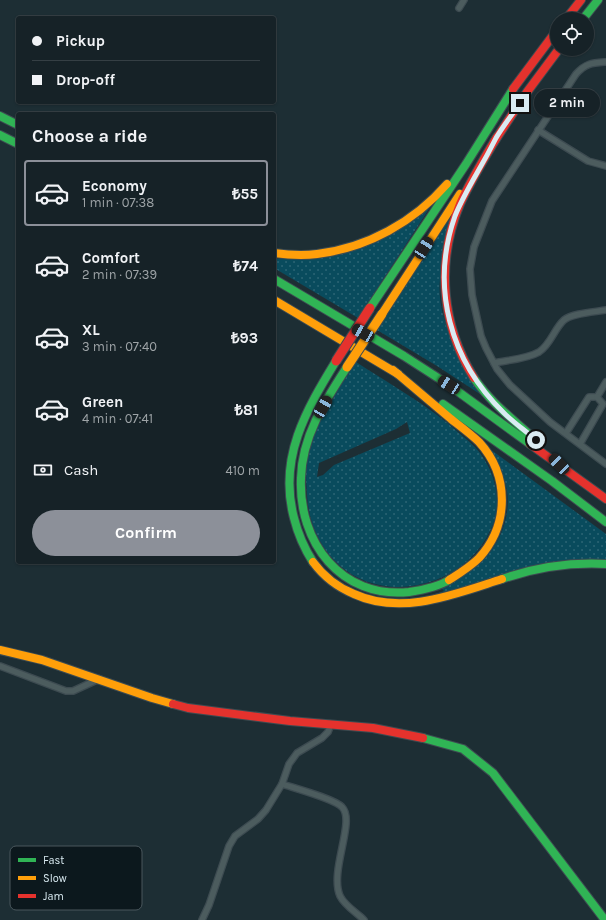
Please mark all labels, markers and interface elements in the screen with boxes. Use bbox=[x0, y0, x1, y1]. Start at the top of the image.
map controls bbox=[550, 12, 594, 56]
button: locate bbox=[550, 12, 594, 56]
text: Pickup bbox=[56, 32, 105, 50]
text: Drop-off bbox=[56, 71, 115, 89]
callout: 2 min bbox=[534, 89, 600, 117]
route end bbox=[511, 94, 529, 112]
text: 2 min bbox=[549, 95, 585, 110]
text: Choose a ride bbox=[32, 125, 147, 147]
icon: car bbox=[34, 175, 70, 211]
text: Economy bbox=[82, 177, 147, 195]
text: ₺55 bbox=[232, 185, 258, 203]
text: 1 min · 07:38 bbox=[82, 195, 154, 210]
car bbox=[412, 235, 436, 261]
icon: car bbox=[34, 247, 70, 283]
text: Comfort bbox=[82, 249, 140, 267]
text: ₺74 bbox=[233, 257, 258, 275]
text: 2 min · 07:39 bbox=[82, 267, 157, 282]
icon: car bbox=[34, 319, 70, 355]
text: XL bbox=[82, 321, 100, 339]
car bbox=[350, 322, 376, 344]
text: ₺93 bbox=[231, 329, 258, 347]
text: 3 min · 07:40 bbox=[82, 339, 157, 354]
car bbox=[436, 373, 462, 397]
icon: car bbox=[34, 391, 70, 427]
text: Green bbox=[82, 393, 123, 411]
car bbox=[312, 394, 334, 420]
text: ₺81 bbox=[234, 401, 258, 419]
text: 4 min · 07:41 bbox=[82, 411, 153, 426]
route start bbox=[527, 431, 545, 449]
car bbox=[546, 451, 572, 477]
icon: cash bbox=[32, 459, 54, 481]
text: Cash bbox=[64, 461, 98, 479]
text: 410 m bbox=[225, 463, 260, 478]
button: Confirm bbox=[32, 510, 260, 556]
legend bbox=[10, 846, 142, 910]
text: Fast bbox=[43, 854, 64, 867]
text: Slow bbox=[43, 872, 67, 885]
text: Jam bbox=[43, 890, 64, 903]

